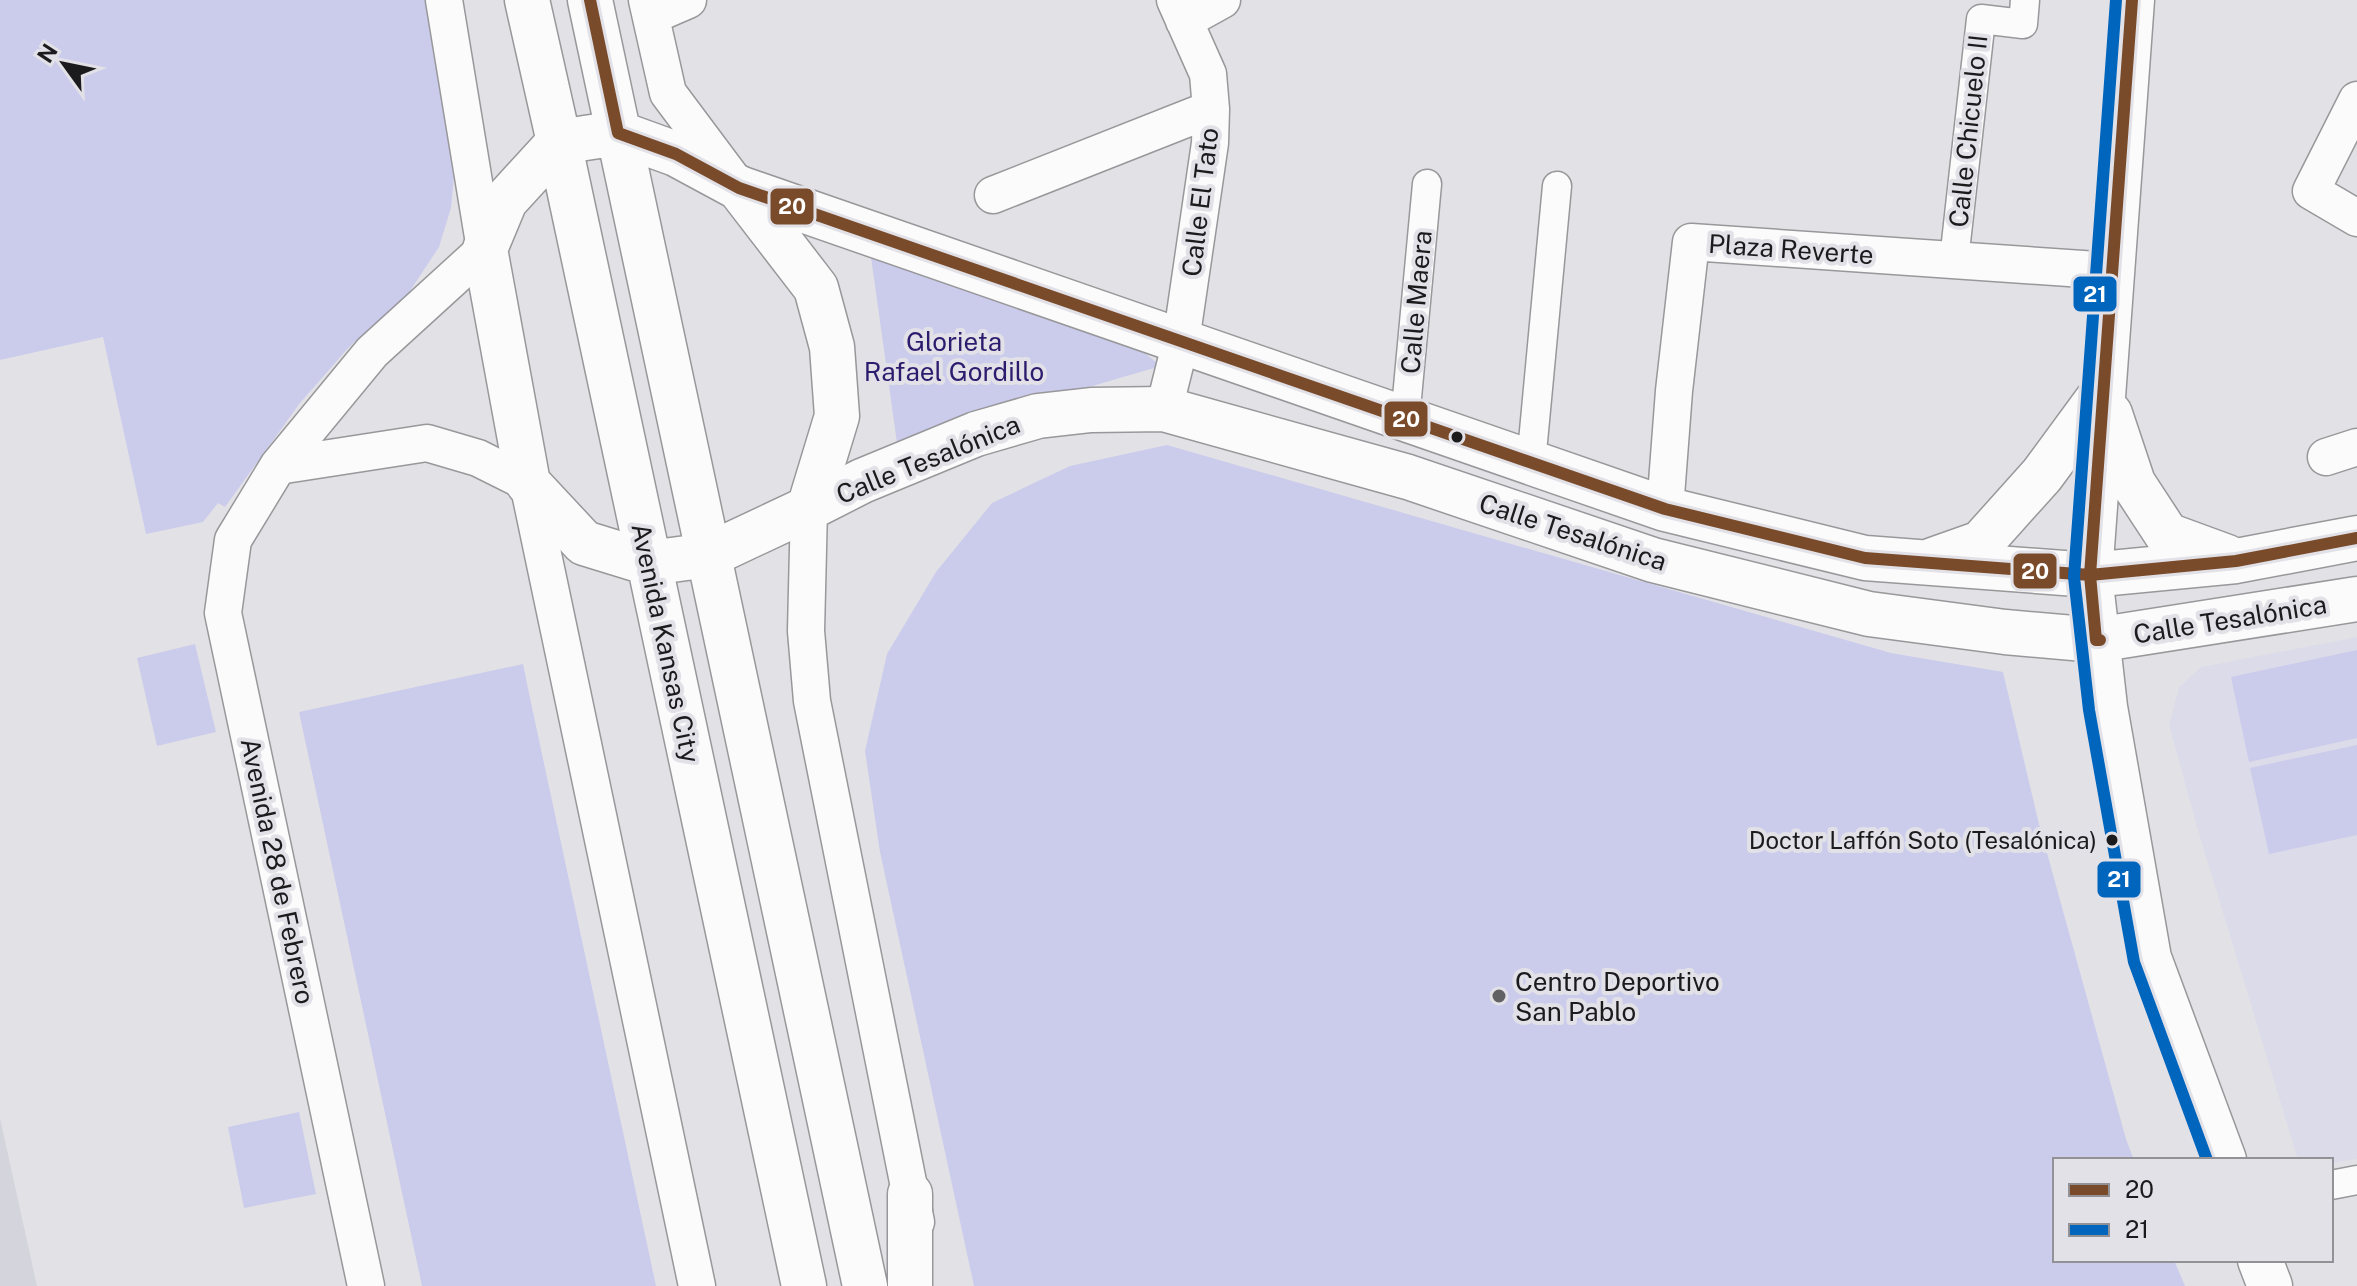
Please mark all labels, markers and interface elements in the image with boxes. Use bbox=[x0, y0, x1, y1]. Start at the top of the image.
north arrow bbox=[24, 24, 104, 104]
street label: Calle Chicuelo II bbox=[1942, 33, 1994, 229]
text: N bbox=[32, 39, 63, 67]
street label: Calle El Tato bbox=[1175, 126, 1225, 278]
line badge: 20 bbox=[769, 187, 815, 226]
text: 20 bbox=[778, 193, 806, 219]
street label: Plaza Reverte bbox=[1707, 228, 1875, 270]
street label: Calle Maera bbox=[1394, 229, 1438, 375]
line badge: 21 bbox=[2072, 275, 2118, 313]
text: 21 bbox=[2083, 281, 2107, 307]
park label: Glorieta Rafael Gordillo bbox=[864, 326, 1044, 387]
line badge: 20 bbox=[1383, 400, 1429, 438]
text: 20 bbox=[1392, 406, 1420, 432]
street label: Calle Tesalónica bbox=[832, 408, 1024, 510]
unlabelled marker bbox=[1449, 429, 1465, 445]
street label: Calle Tesalónica bbox=[1475, 487, 1671, 577]
street label: Avenida Kansas City bbox=[625, 520, 707, 766]
line badge: 20 bbox=[2012, 552, 2058, 590]
text: 20 bbox=[2021, 558, 2049, 584]
street label: Calle Tesalónica bbox=[2131, 588, 2329, 650]
street label: Avenida 28 de Febrero bbox=[235, 735, 321, 1007]
place label: Doctor Laffón Soto (Tesalónica) bbox=[1749, 826, 2097, 854]
marker: Doctor Laffón Soto (Tesalónica) bbox=[2104, 832, 2120, 848]
line badge: 21 bbox=[2096, 860, 2142, 899]
text: 21 bbox=[2107, 866, 2131, 892]
place label: Centro Deportivo San Pablo bbox=[1515, 966, 1720, 1027]
marker: Centro Deportivo San Pablo bbox=[1490, 987, 1508, 1005]
legend bbox=[2053, 1158, 2333, 1262]
text: 20 bbox=[2125, 1175, 2154, 1203]
text: 21 bbox=[2125, 1215, 2149, 1243]

